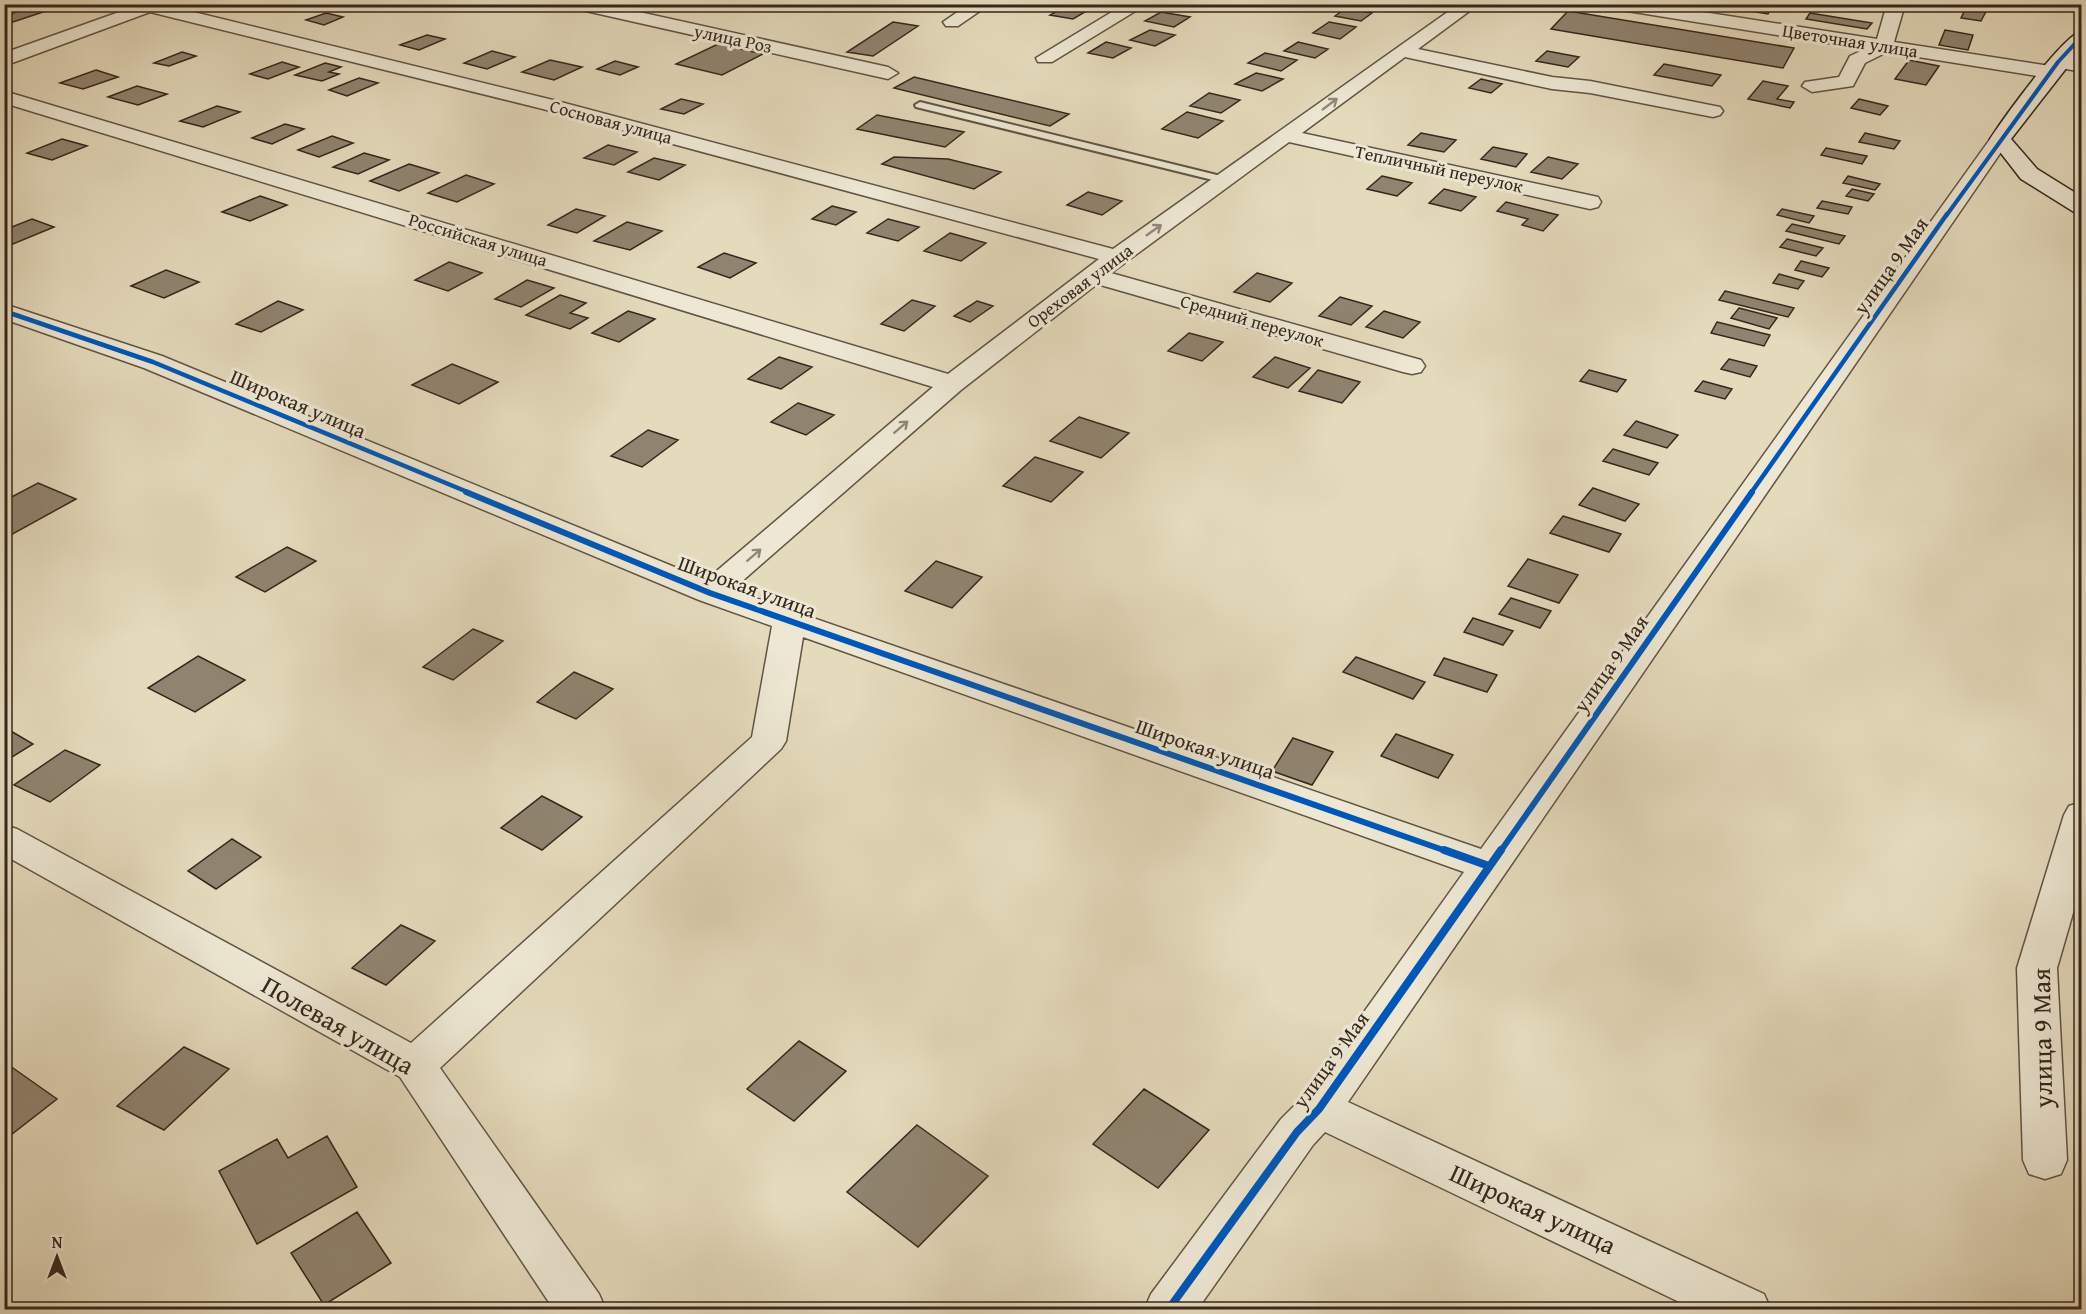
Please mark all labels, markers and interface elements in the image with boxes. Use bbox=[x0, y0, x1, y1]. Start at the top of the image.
street label: Цветочная улица bbox=[1780, 16, 1920, 65]
street label: улица Роз bbox=[691, 17, 775, 60]
street label: Сосновая улица bbox=[547, 92, 676, 151]
one-way arrow bbox=[1321, 98, 1337, 111]
street label: Тепличный переулок bbox=[1353, 138, 1526, 200]
street label: Российская улица bbox=[405, 206, 551, 274]
street label: улица 9 Мая bbox=[1845, 210, 1936, 322]
one-way arrow bbox=[1146, 224, 1162, 236]
street label: Ореховая улица bbox=[1021, 237, 1139, 334]
street label: Средний переулок bbox=[1177, 287, 1328, 354]
street label: Широкая улица bbox=[225, 361, 371, 446]
one-way arrow bbox=[893, 421, 909, 434]
street label: Широкая улица bbox=[674, 547, 821, 626]
one-way arrow bbox=[746, 548, 761, 562]
street label: улица 9 Мая bbox=[1565, 608, 1656, 720]
street label: Широкая улица bbox=[1132, 710, 1279, 787]
street label: Полевая улица bbox=[255, 965, 422, 1084]
street label: улица 9 Мая bbox=[2021, 968, 2062, 1109]
street label: улица 9 Мая bbox=[1284, 1005, 1377, 1115]
street label: Широкая улица bbox=[1444, 1153, 1623, 1264]
north arrow bbox=[27, 1227, 87, 1287]
text: N bbox=[52, 1230, 63, 1254]

